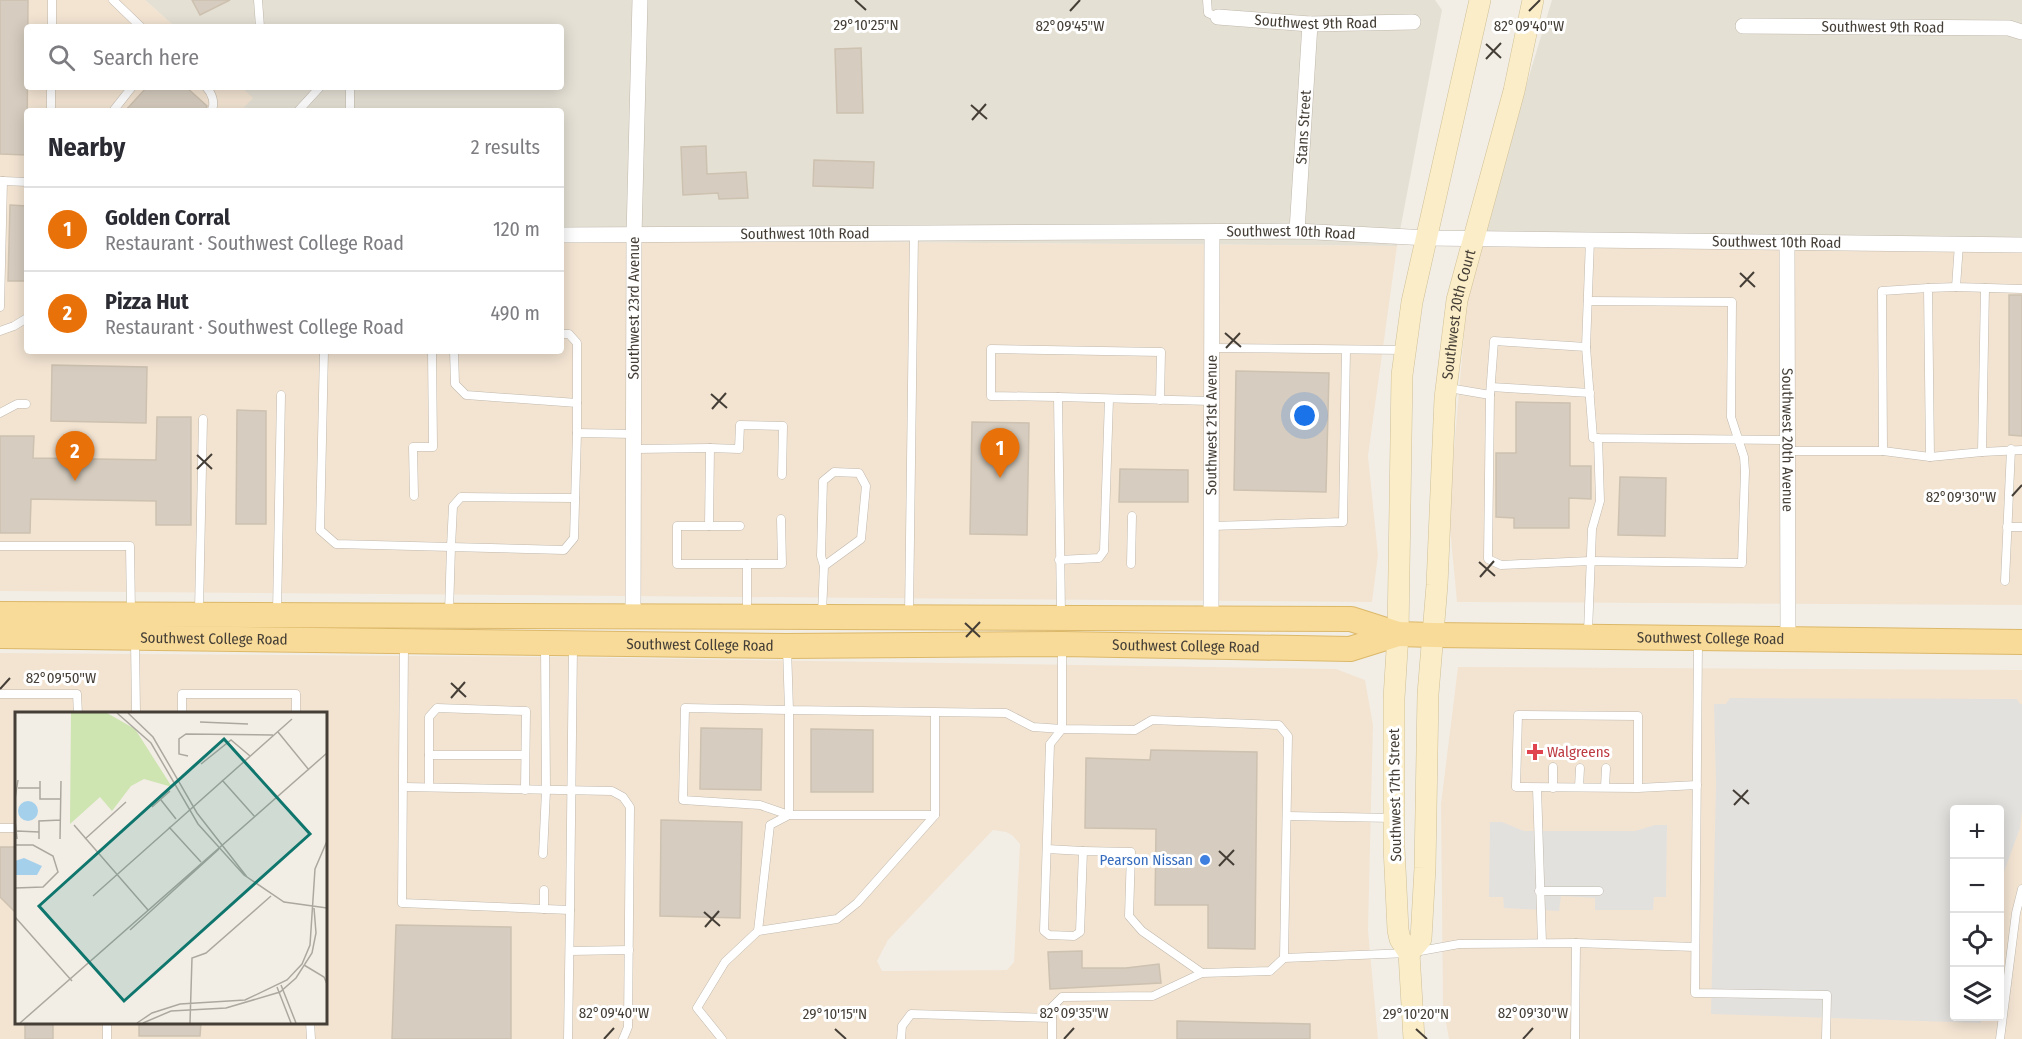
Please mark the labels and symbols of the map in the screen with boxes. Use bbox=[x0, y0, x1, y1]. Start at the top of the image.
street label: Southwest 9th Road bbox=[1254, 11, 1377, 33]
text: 29°10'25"N bbox=[833, 16, 899, 34]
text: 82°09'45"W bbox=[1036, 17, 1104, 35]
text: 82°09'40"W bbox=[1494, 17, 1564, 35]
street label: Southwest 9th Road bbox=[1821, 18, 1944, 37]
street label: Stans Street bbox=[1292, 89, 1315, 165]
street label: Southwest 10th Road bbox=[1226, 222, 1356, 243]
street label: Southwest 10th Road bbox=[740, 224, 870, 243]
street label: Southwest 10th Road bbox=[1712, 232, 1842, 252]
street label: Southwest 23rd Avenue bbox=[625, 236, 643, 380]
street label: Southwest 20th Court bbox=[1438, 247, 1479, 380]
street label: Southwest 21st Avenue bbox=[1202, 355, 1221, 495]
street label: Southwest 20th Avenue bbox=[1778, 368, 1797, 512]
your location bbox=[1290, 401, 1319, 430]
pin: 1 bbox=[980, 428, 1020, 478]
pin: 2 bbox=[56, 432, 94, 481]
text: 82°09'30"W bbox=[1926, 488, 1996, 506]
street label: Southwest College Road bbox=[1637, 628, 1784, 648]
street label: Southwest College Road bbox=[140, 629, 288, 649]
street label: Southwest College Road bbox=[626, 635, 774, 655]
street label: Southwest College Road bbox=[1112, 636, 1260, 656]
text: 82°09'50"W bbox=[26, 669, 96, 687]
inset map bbox=[15, 712, 327, 1024]
street label: Southwest 17th Street bbox=[1385, 728, 1405, 862]
place label: Walgreens bbox=[1547, 743, 1610, 761]
marker: Walgreens bbox=[1528, 745, 1542, 759]
place label: Pearson Nissan bbox=[1100, 851, 1193, 869]
marker: Pearson Nissan bbox=[1198, 853, 1212, 867]
text: 82°09'40"W bbox=[579, 1004, 649, 1022]
text: 82°09'35"W bbox=[1039, 1004, 1109, 1022]
text: 82°09'30"W bbox=[1498, 1004, 1568, 1022]
text: 29°10'15"N bbox=[803, 1005, 867, 1023]
text: 29°10'20"N bbox=[1383, 1005, 1449, 1023]

